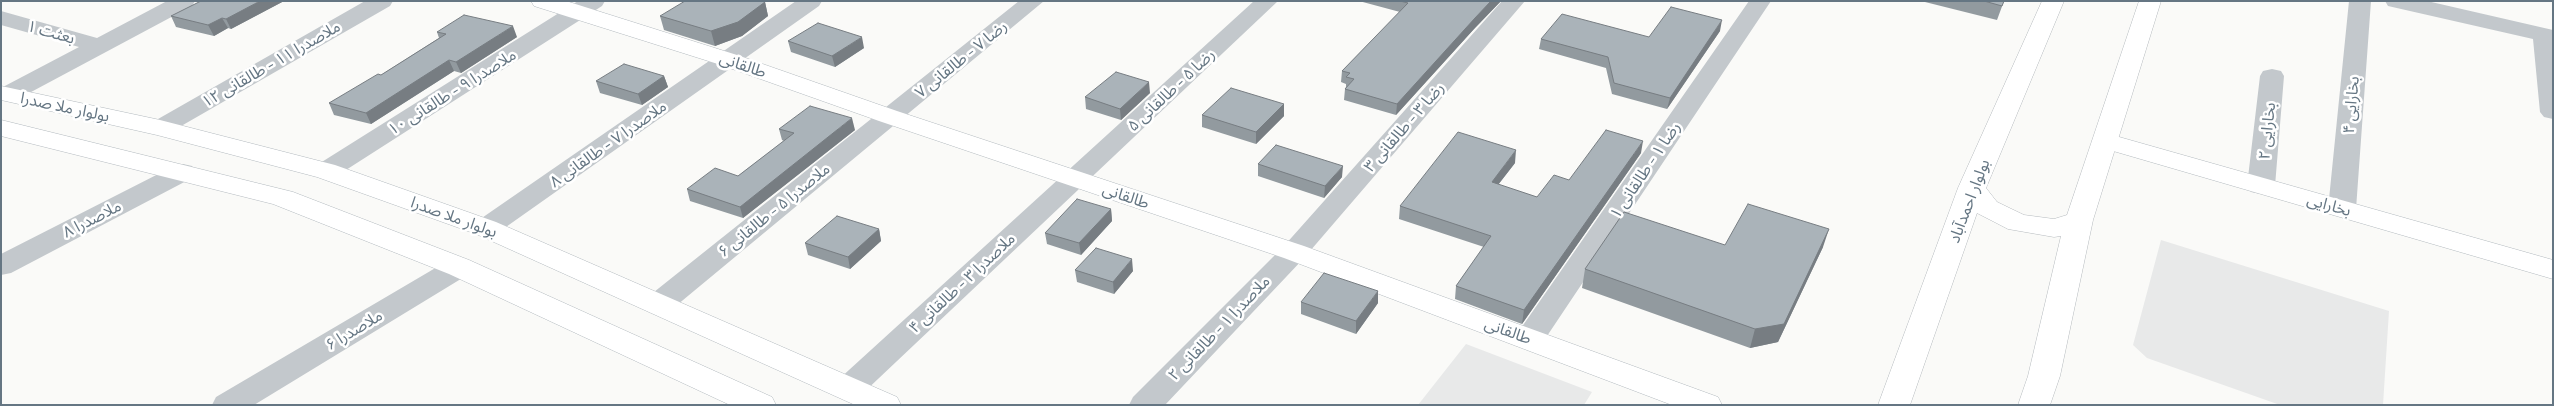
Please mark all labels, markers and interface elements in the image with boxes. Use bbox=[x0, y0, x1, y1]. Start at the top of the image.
street label: بعثت ۱ bbox=[25, 16, 77, 48]
street label: رضا ۷ - طالقانی ۷ bbox=[911, 16, 1011, 102]
street label: ملاصدرا ۱۱ - طالقانی ۱۲ bbox=[198, 17, 344, 111]
street label: ملاصدرا ۹ - طالقانی ۱۰ bbox=[384, 45, 520, 139]
street label: رضا ۵ - طالقانی ۵ bbox=[1123, 45, 1219, 135]
street label: طالقانی bbox=[717, 48, 769, 82]
street label: بخارایی ۴ bbox=[2339, 75, 2363, 135]
street label: رضا ۳ - طالقانی ۳ bbox=[1360, 78, 1448, 176]
street label: بولوار ملا صدرا bbox=[19, 88, 111, 126]
street label: ملاصدرا ۷ - طالقانی ۸ bbox=[546, 96, 670, 192]
street label: بخارایی ۲ bbox=[2254, 101, 2280, 161]
street label: رضا ۱ - طالقانی ۱ bbox=[1606, 118, 1684, 222]
street label: بولوار احمدآباد bbox=[1944, 156, 1994, 246]
street label: ملاصدرا ۵ - طالقانی ۶ bbox=[714, 159, 834, 261]
street label: طالقانی bbox=[1100, 179, 1152, 213]
street label: بخارایی bbox=[2305, 190, 2353, 220]
street label: بولوار ملا صدرا bbox=[408, 192, 500, 242]
street label: ملاصدرا ۸ bbox=[60, 196, 124, 242]
street label: ملاصدرا ۳ - طالقانی ۴ bbox=[905, 229, 1019, 337]
street label: ملاصدرا ۱ - طالقانی ۲ bbox=[1164, 272, 1274, 384]
street label: ملاصدرا ۶ bbox=[322, 306, 386, 354]
street label: طالقانی bbox=[1482, 314, 1534, 348]

